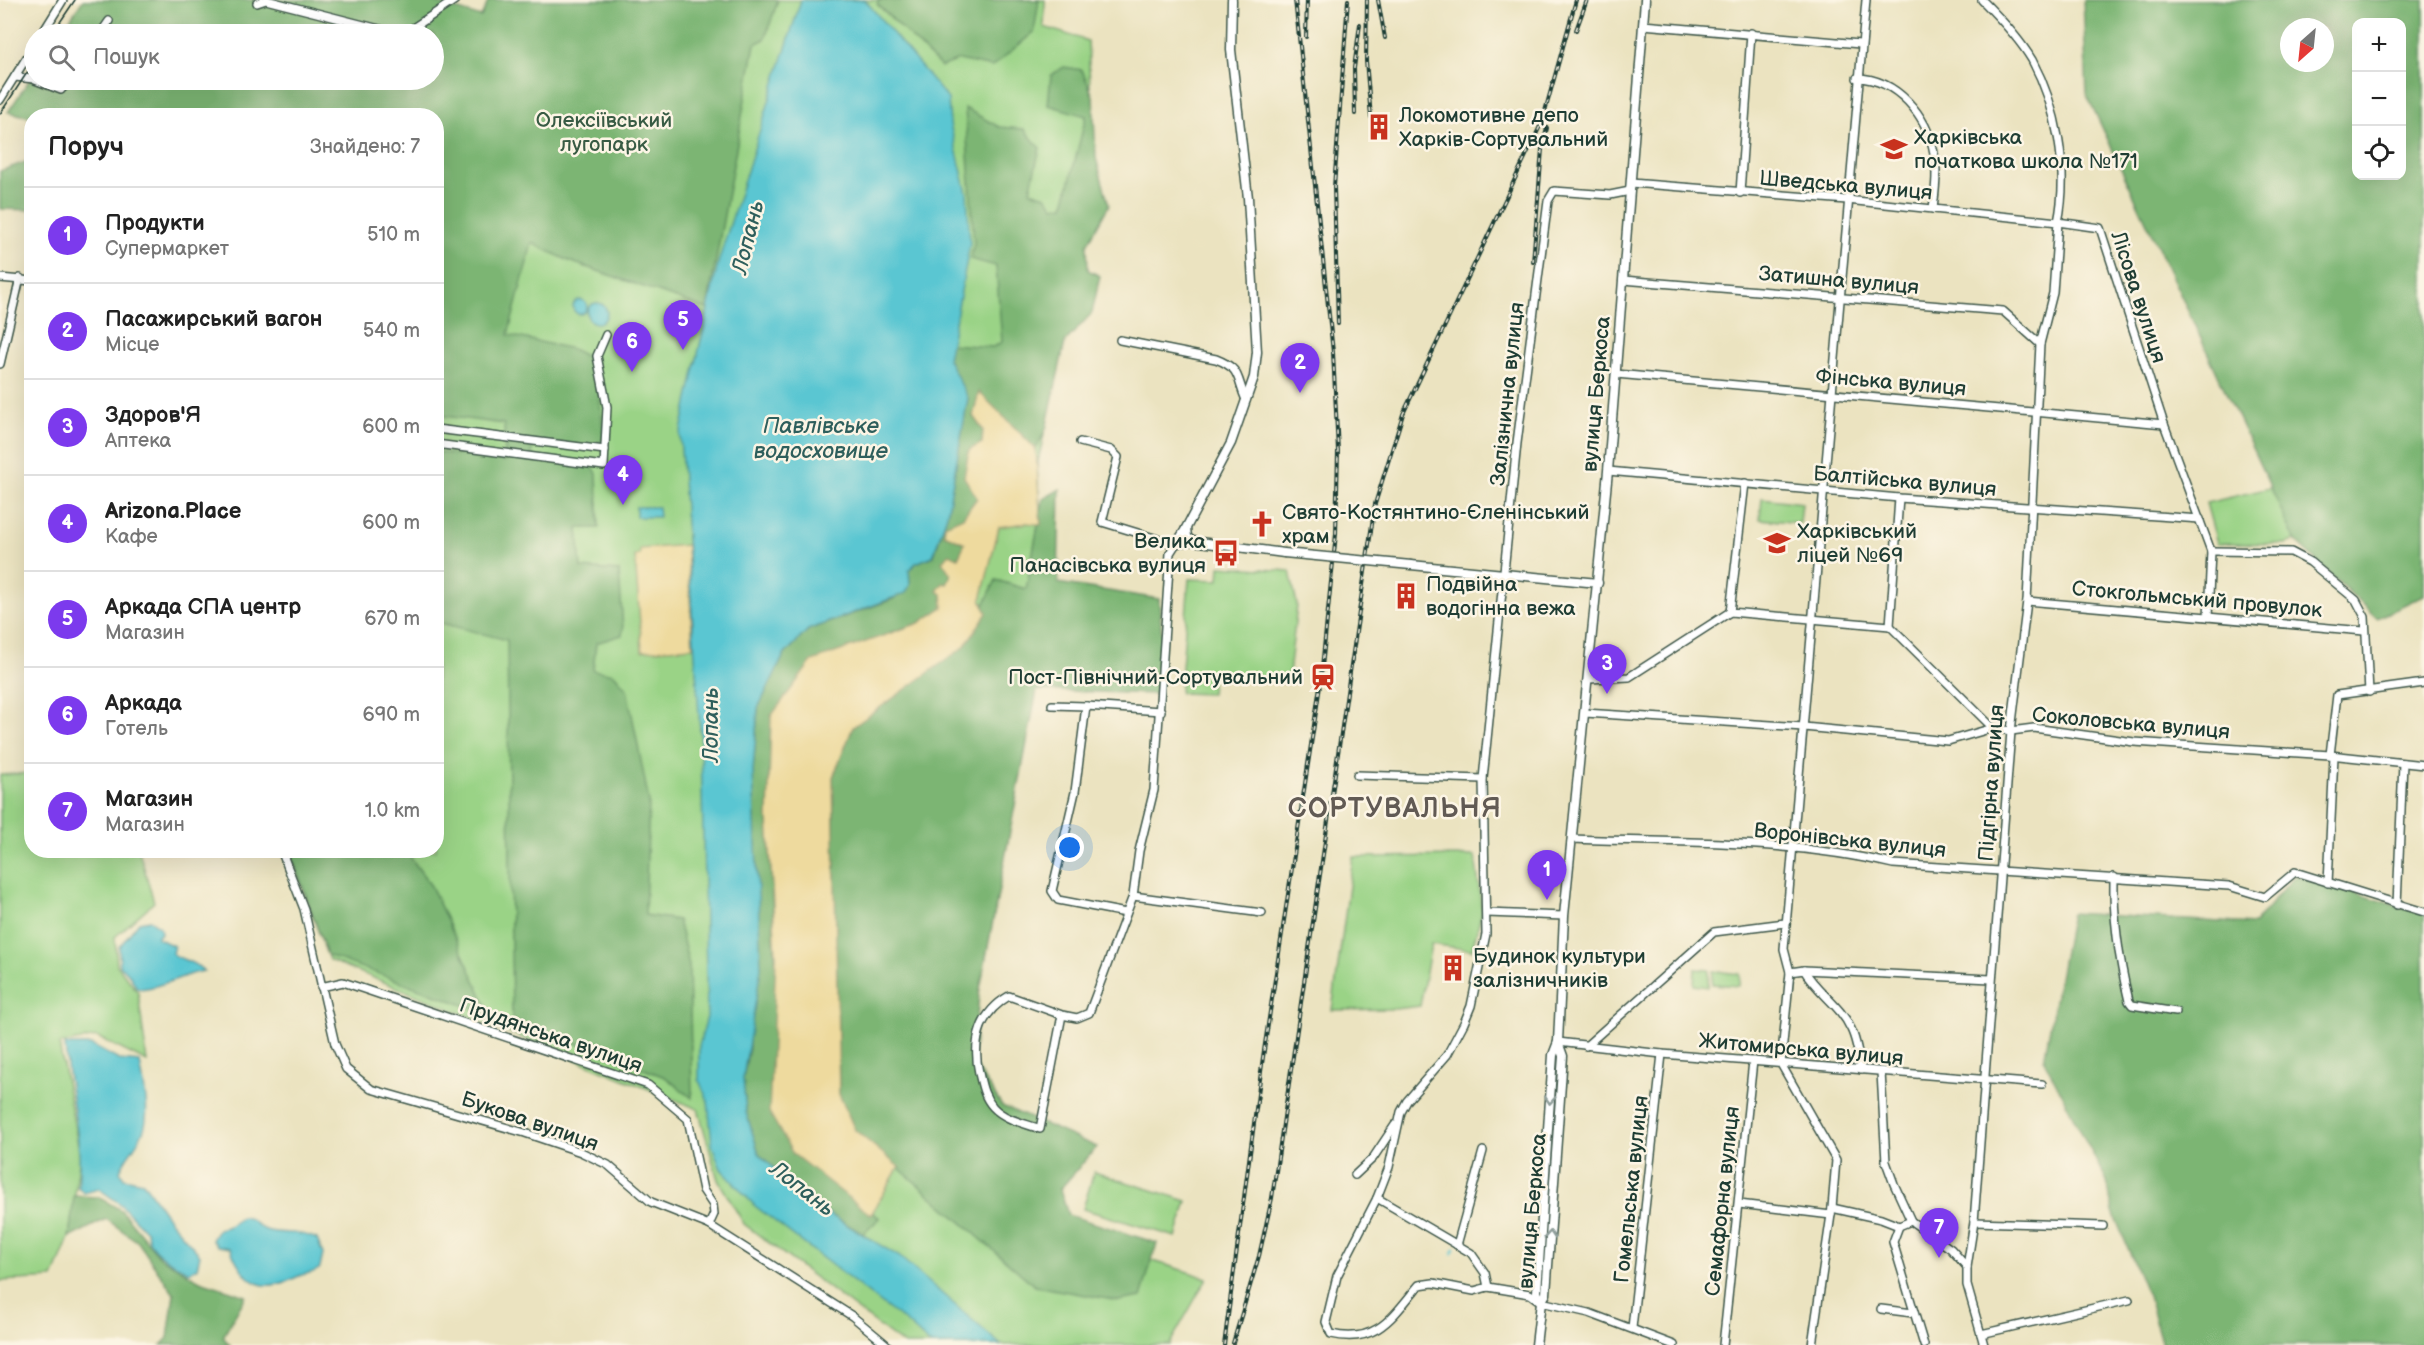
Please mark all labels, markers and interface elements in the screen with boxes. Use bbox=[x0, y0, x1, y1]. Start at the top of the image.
north arrow bbox=[2280, 18, 2334, 72]
map controls bbox=[2352, 18, 2406, 180]
button: + bbox=[2352, 18, 2406, 72]
search box bbox=[24, 24, 444, 90]
icon: search bbox=[45, 41, 78, 74]
text: Пошук bbox=[93, 44, 160, 71]
button: − bbox=[2352, 72, 2406, 126]
place label: Локомотивне депо Харків-Сортувальний bbox=[1398, 103, 1608, 152]
park label: Олексіївський лугопарк bbox=[536, 108, 672, 157]
building icon: Локомотивне депо Харків-Сортувальний bbox=[1364, 112, 1394, 142]
place label: Харківська початкова школа №171 bbox=[1914, 125, 2138, 174]
button: locate bbox=[2352, 126, 2406, 180]
text: Поруч bbox=[48, 132, 124, 163]
school or university icon: Харківська початкова школа №171 bbox=[1879, 134, 1909, 164]
text: Знайдено: 7 bbox=[310, 135, 420, 159]
street label: Шведська вулиця bbox=[1758, 165, 1934, 206]
water label: Лопань bbox=[726, 198, 771, 279]
text: Продукти bbox=[105, 210, 205, 237]
text: 1 bbox=[63, 223, 72, 247]
text: 510 m bbox=[367, 223, 420, 247]
street label: Лісова вулиця bbox=[2105, 227, 2172, 366]
text: Супермаркет bbox=[105, 237, 229, 261]
street label: Затишна вулиця bbox=[1758, 261, 1920, 300]
pin: 5 bbox=[664, 300, 702, 350]
street label: Залізнична вулиця bbox=[1485, 301, 1530, 487]
text: Пасажирський вагон bbox=[105, 306, 322, 333]
street label: вулиця Беркоса bbox=[1577, 314, 1616, 473]
text: 2 bbox=[62, 319, 73, 343]
text: 540 m bbox=[363, 319, 420, 343]
pin: 6 bbox=[612, 322, 652, 372]
text: Місце bbox=[105, 333, 159, 357]
pin: 2 bbox=[1280, 344, 1320, 393]
street label: Фінська вулиця bbox=[1815, 363, 1967, 402]
text: Здоров'Я bbox=[105, 402, 201, 429]
water label: Павлівське водосховище bbox=[754, 413, 889, 465]
text: 3 bbox=[62, 415, 73, 439]
text: 600 m bbox=[362, 415, 420, 439]
text: Аптека bbox=[105, 429, 171, 453]
pin: 4 bbox=[604, 456, 642, 505]
street label: Балтійська вулиця bbox=[1812, 461, 1998, 502]
text: Arizona.Place bbox=[105, 498, 241, 525]
place label: Свято-Костянтино-Єленінський храм bbox=[1282, 500, 1590, 549]
church icon: Свято-Костянтино-Єленінський храм bbox=[1247, 509, 1277, 539]
text: 4 bbox=[62, 511, 73, 535]
text: 600 m bbox=[362, 511, 420, 535]
place label: Харківський ліцей №69 bbox=[1797, 519, 1917, 568]
text: Кафе bbox=[105, 525, 158, 549]
school or university icon: Харківський ліцей №69 bbox=[1762, 528, 1792, 558]
place label: Велика Панасівська вулиця bbox=[1009, 529, 1207, 578]
bus stop icon: Велика Панасівська вулиця bbox=[1211, 538, 1241, 568]
place label: Подвійна водогінна вежа bbox=[1426, 572, 1576, 621]
street label: Стокгольмський провулок bbox=[2071, 576, 2323, 623]
building icon: Подвійна водогінна вежа bbox=[1391, 581, 1421, 611]
text: Аркада СПА центр bbox=[105, 594, 301, 621]
text: 5 bbox=[62, 607, 73, 631]
text: 670 m bbox=[364, 607, 420, 631]
text: Магазин bbox=[105, 621, 185, 645]
pin: 3 bbox=[1588, 644, 1626, 694]
station icon: Пост-Північний-Сортувальний bbox=[1308, 662, 1338, 692]
place label: Пост-Північний-Сортувальний bbox=[1008, 665, 1303, 690]
water label: Лопань bbox=[698, 688, 725, 764]
text: Аркада bbox=[105, 690, 182, 717]
street label: Соколовська вулиця bbox=[2031, 702, 2231, 745]
text: 6 bbox=[61, 703, 74, 727]
text: 690 m bbox=[363, 703, 420, 727]
street label: Підгірна вулиця bbox=[1974, 704, 2009, 862]
text: Готель bbox=[105, 717, 168, 741]
text: Магазин bbox=[105, 786, 193, 813]
district label: СОРТУВАЛЬНЯ bbox=[1288, 793, 1502, 825]
text: 7 bbox=[62, 799, 73, 823]
text: 1.0 km bbox=[365, 799, 420, 823]
text: Магазин bbox=[105, 813, 185, 837]
street label: Воронівська вулиця bbox=[1753, 818, 1947, 863]
your location bbox=[1055, 833, 1084, 862]
pin: 1 bbox=[1528, 850, 1566, 900]
place label: Будинок культури залізничників bbox=[1473, 944, 1646, 993]
building icon: Будинок культури залізничників bbox=[1438, 953, 1468, 983]
street label: Прудянська вулиця bbox=[456, 992, 645, 1078]
street label: Житомирська вулиця bbox=[1697, 1028, 1905, 1071]
street label: Букова вулиця bbox=[458, 1086, 602, 1157]
street label: Гомельська вулиця bbox=[1609, 1094, 1654, 1284]
one-way arrow bbox=[1544, 1095, 1557, 1104]
street label: Семафорна вулиця bbox=[1700, 1105, 1745, 1297]
street label: вулиця Беркоса bbox=[1513, 1131, 1552, 1290]
water label: Лопань bbox=[763, 1154, 840, 1223]
pin: 7 bbox=[1920, 1208, 1958, 1258]
one-way arrow bbox=[1544, 1231, 1557, 1240]

